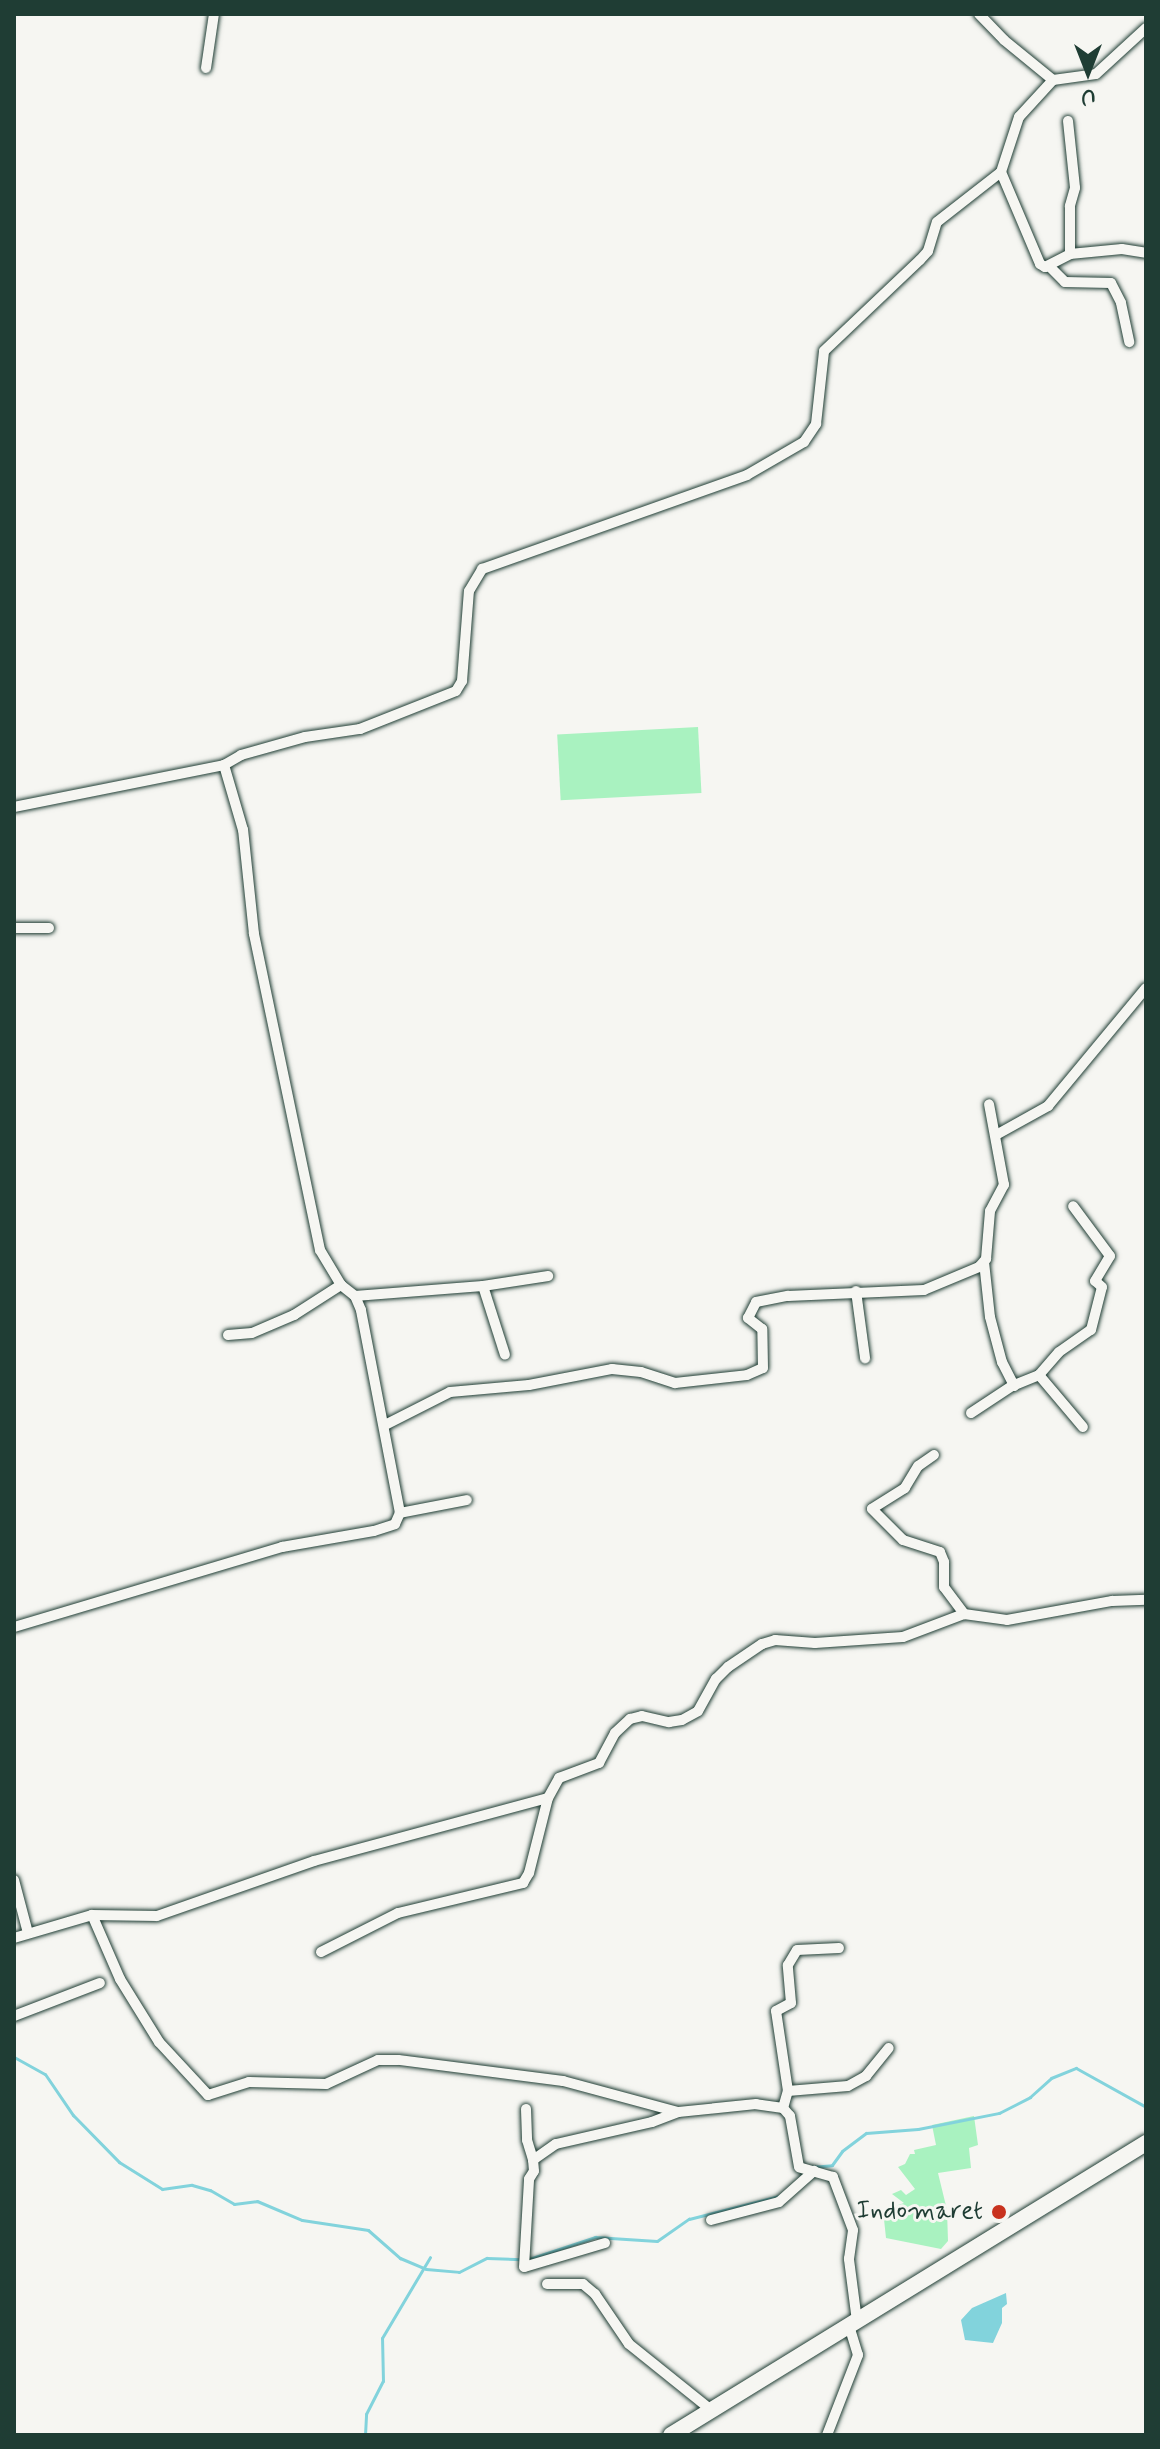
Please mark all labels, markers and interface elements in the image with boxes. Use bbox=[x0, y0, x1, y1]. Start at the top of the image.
north arrow bbox=[1048, 32, 1128, 112]
text: U bbox=[1081, 82, 1095, 110]
place label: Indomaret bbox=[857, 2196, 983, 2228]
marker: Indomaret bbox=[990, 2203, 1008, 2221]

